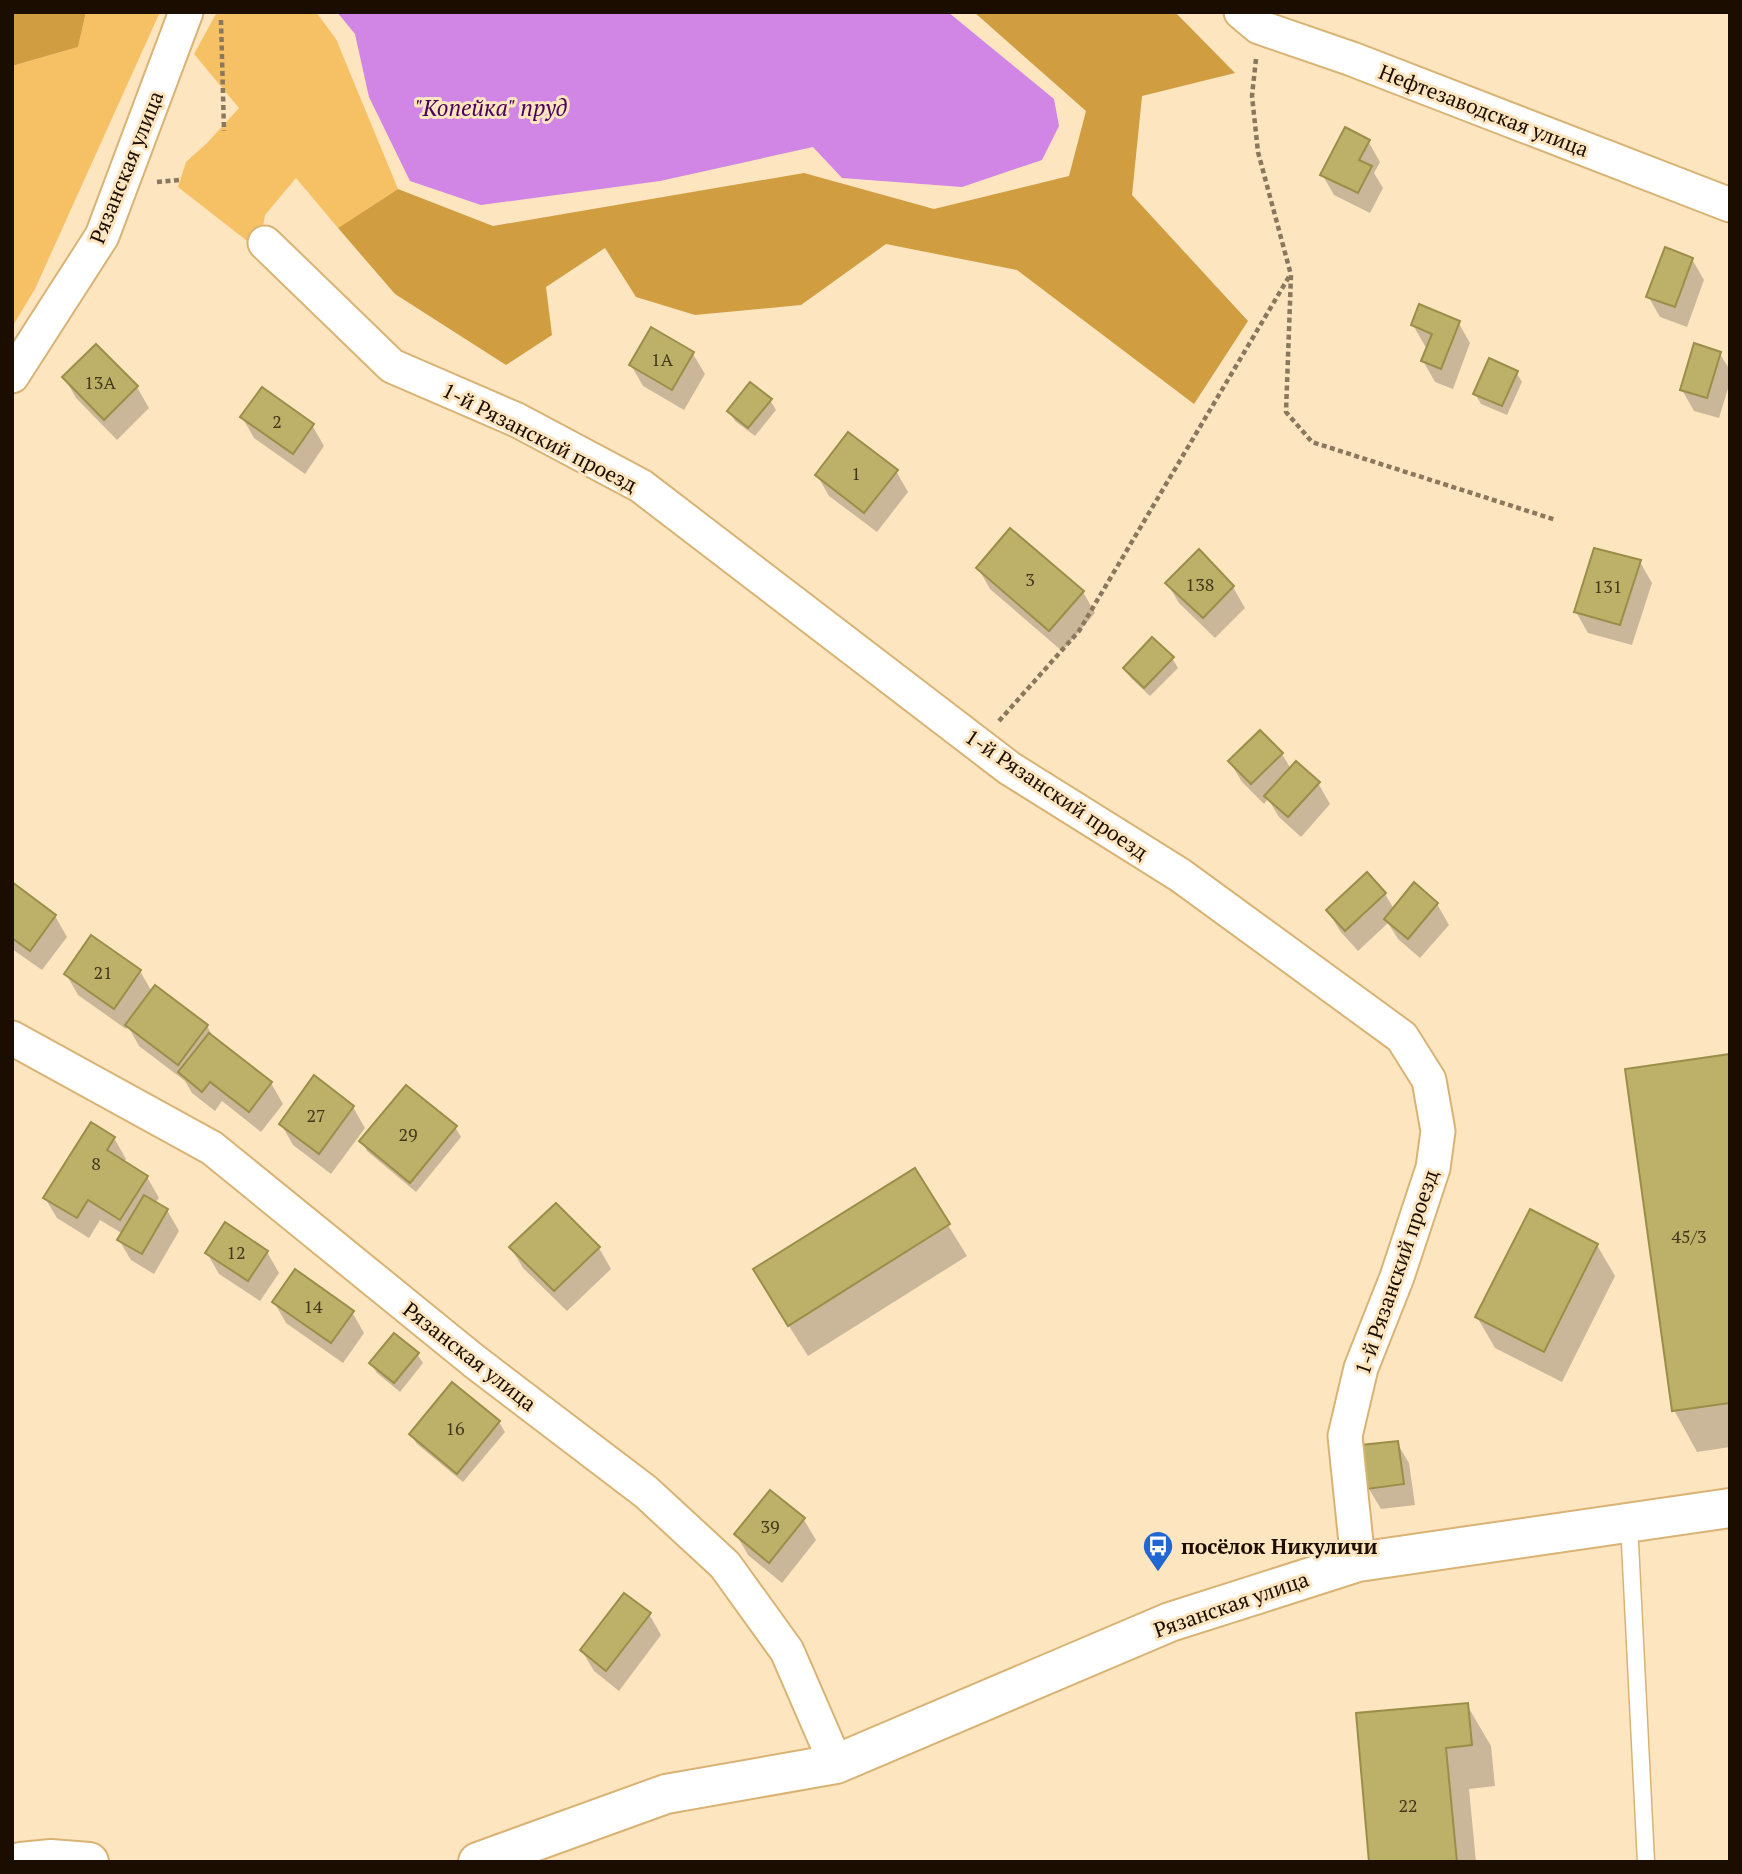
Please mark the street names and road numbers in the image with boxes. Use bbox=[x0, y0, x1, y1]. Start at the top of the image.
street label: Нефтезаводская улица bbox=[1375, 57, 1593, 163]
street label: Рязанская улица bbox=[83, 86, 169, 247]
street label: 1-й Рязанский проезд bbox=[438, 376, 642, 498]
street label: 1-й Рязанский проезд bbox=[960, 722, 1154, 866]
street label: 1-й Рязанский проезд bbox=[1348, 1166, 1444, 1378]
street label: Рязанская улица bbox=[398, 1295, 543, 1417]
street label: Рязанская улица bbox=[1150, 1564, 1313, 1644]

